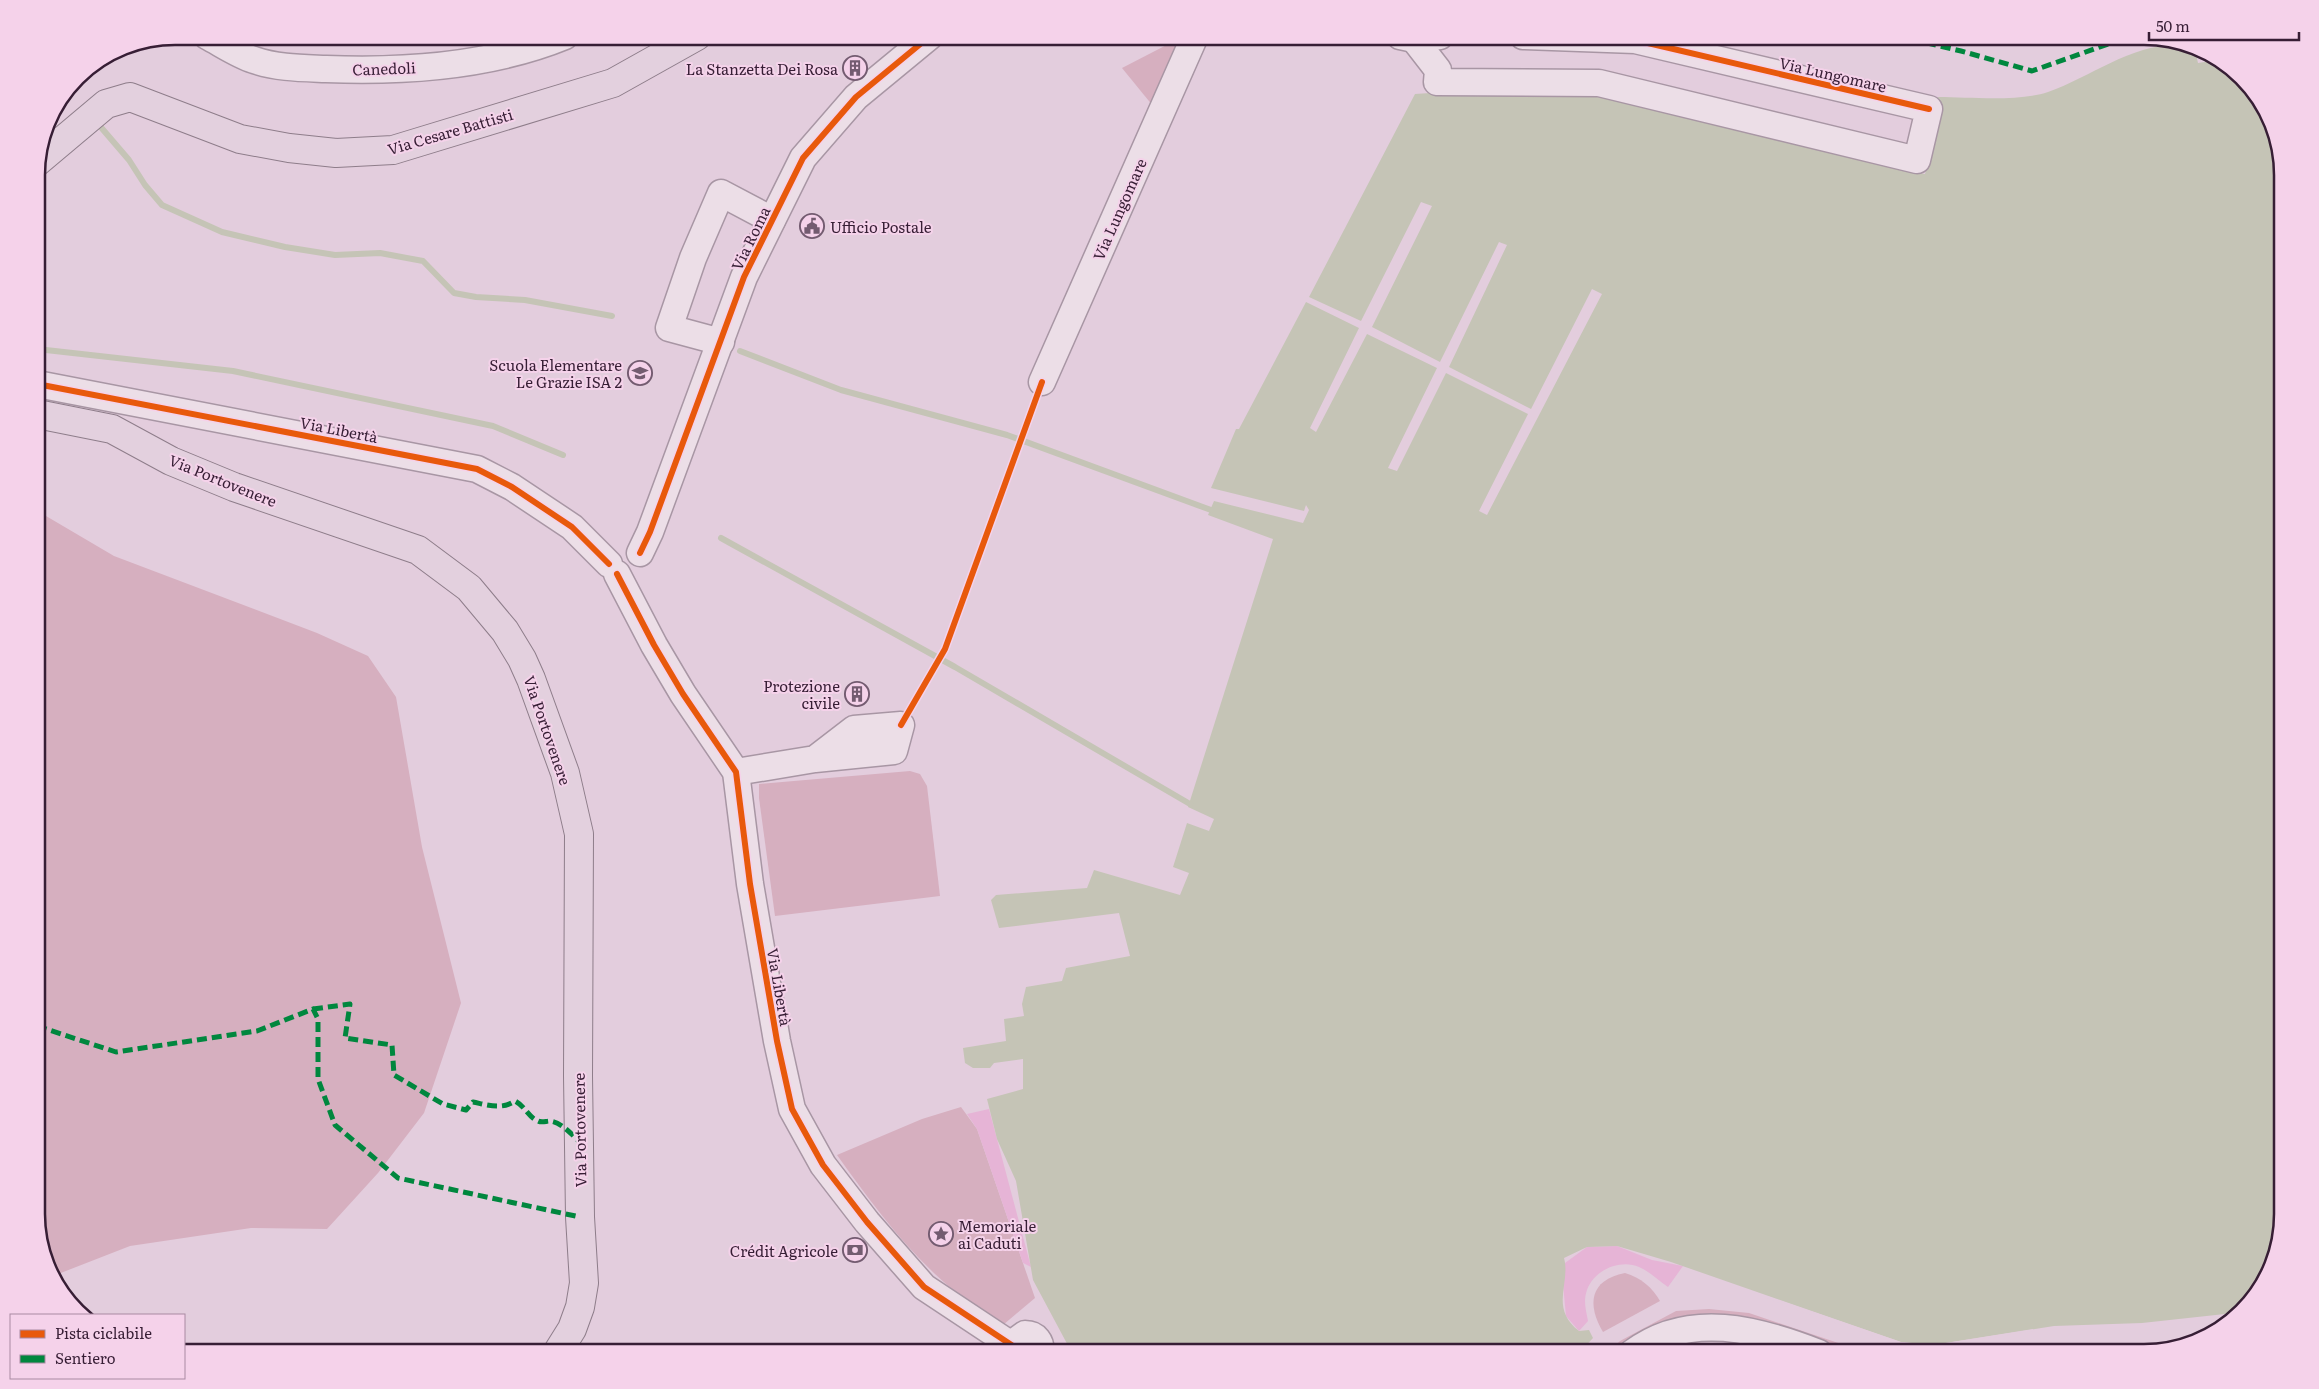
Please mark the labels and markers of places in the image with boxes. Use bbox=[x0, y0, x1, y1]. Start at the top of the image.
building icon: La Stanzetta Dei Rosa bbox=[842, 55, 868, 81]
place label: La Stanzetta Dei Rosa bbox=[686, 57, 839, 80]
public building icon: Ufficio Postale bbox=[799, 213, 825, 239]
place label: Ufficio Postale bbox=[830, 215, 932, 238]
place label: Scuola Elementare Le Grazie ISA 2 bbox=[489, 353, 622, 393]
school or university icon: Scuola Elementare Le Grazie ISA 2 bbox=[627, 360, 653, 386]
place label: Protezione civile bbox=[763, 674, 840, 714]
building icon: Protezione civile bbox=[844, 681, 870, 707]
place label: Memoriale ai Caduti bbox=[958, 1214, 1037, 1254]
place icon: Memoriale ai Caduti bbox=[928, 1221, 954, 1247]
bank icon: Crédit Agricole bbox=[842, 1237, 868, 1263]
place label: Crédit Agricole bbox=[730, 1239, 838, 1262]

